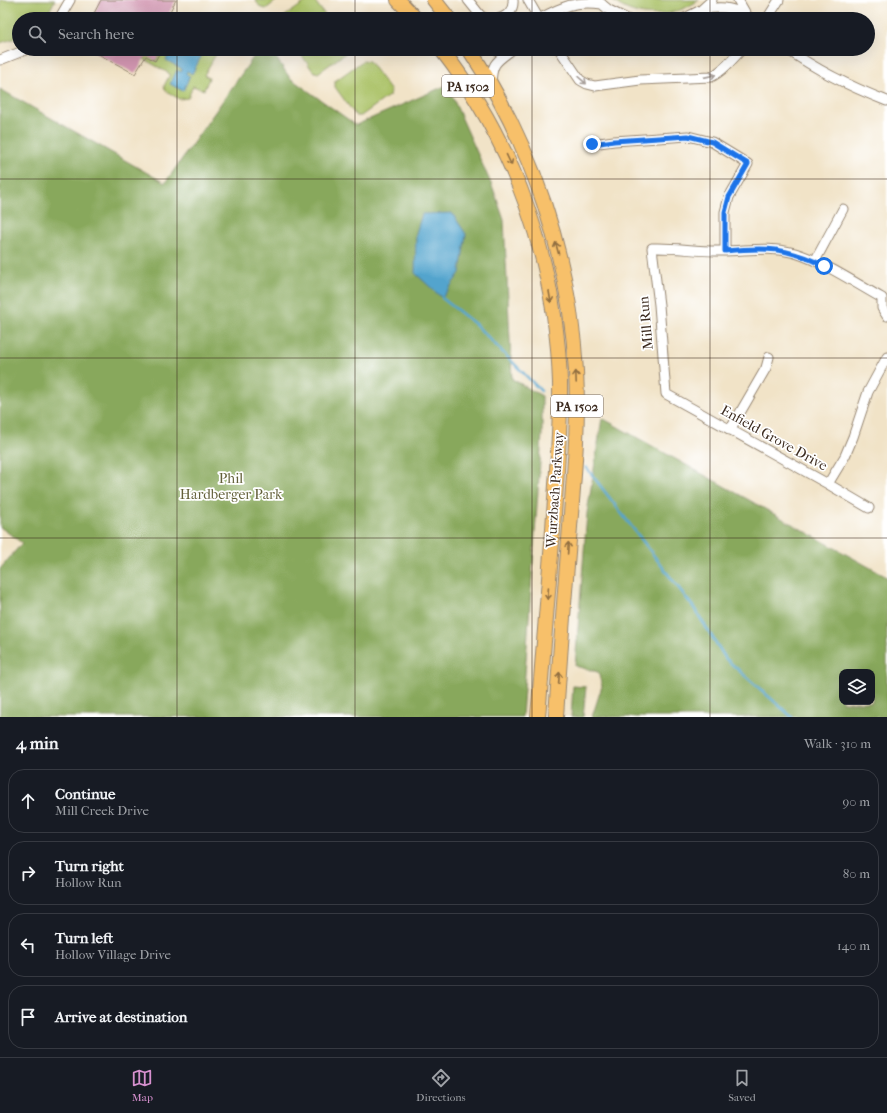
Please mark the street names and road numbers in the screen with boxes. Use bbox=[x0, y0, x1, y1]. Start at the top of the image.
road number: PA 1502 bbox=[442, 75, 494, 97]
street label: Mill Run bbox=[635, 296, 657, 350]
road number: PA 1502 bbox=[551, 395, 603, 417]
street label: Enfield Grove Drive bbox=[718, 402, 830, 474]
street label: Wurzbach Parkway bbox=[542, 431, 568, 549]

